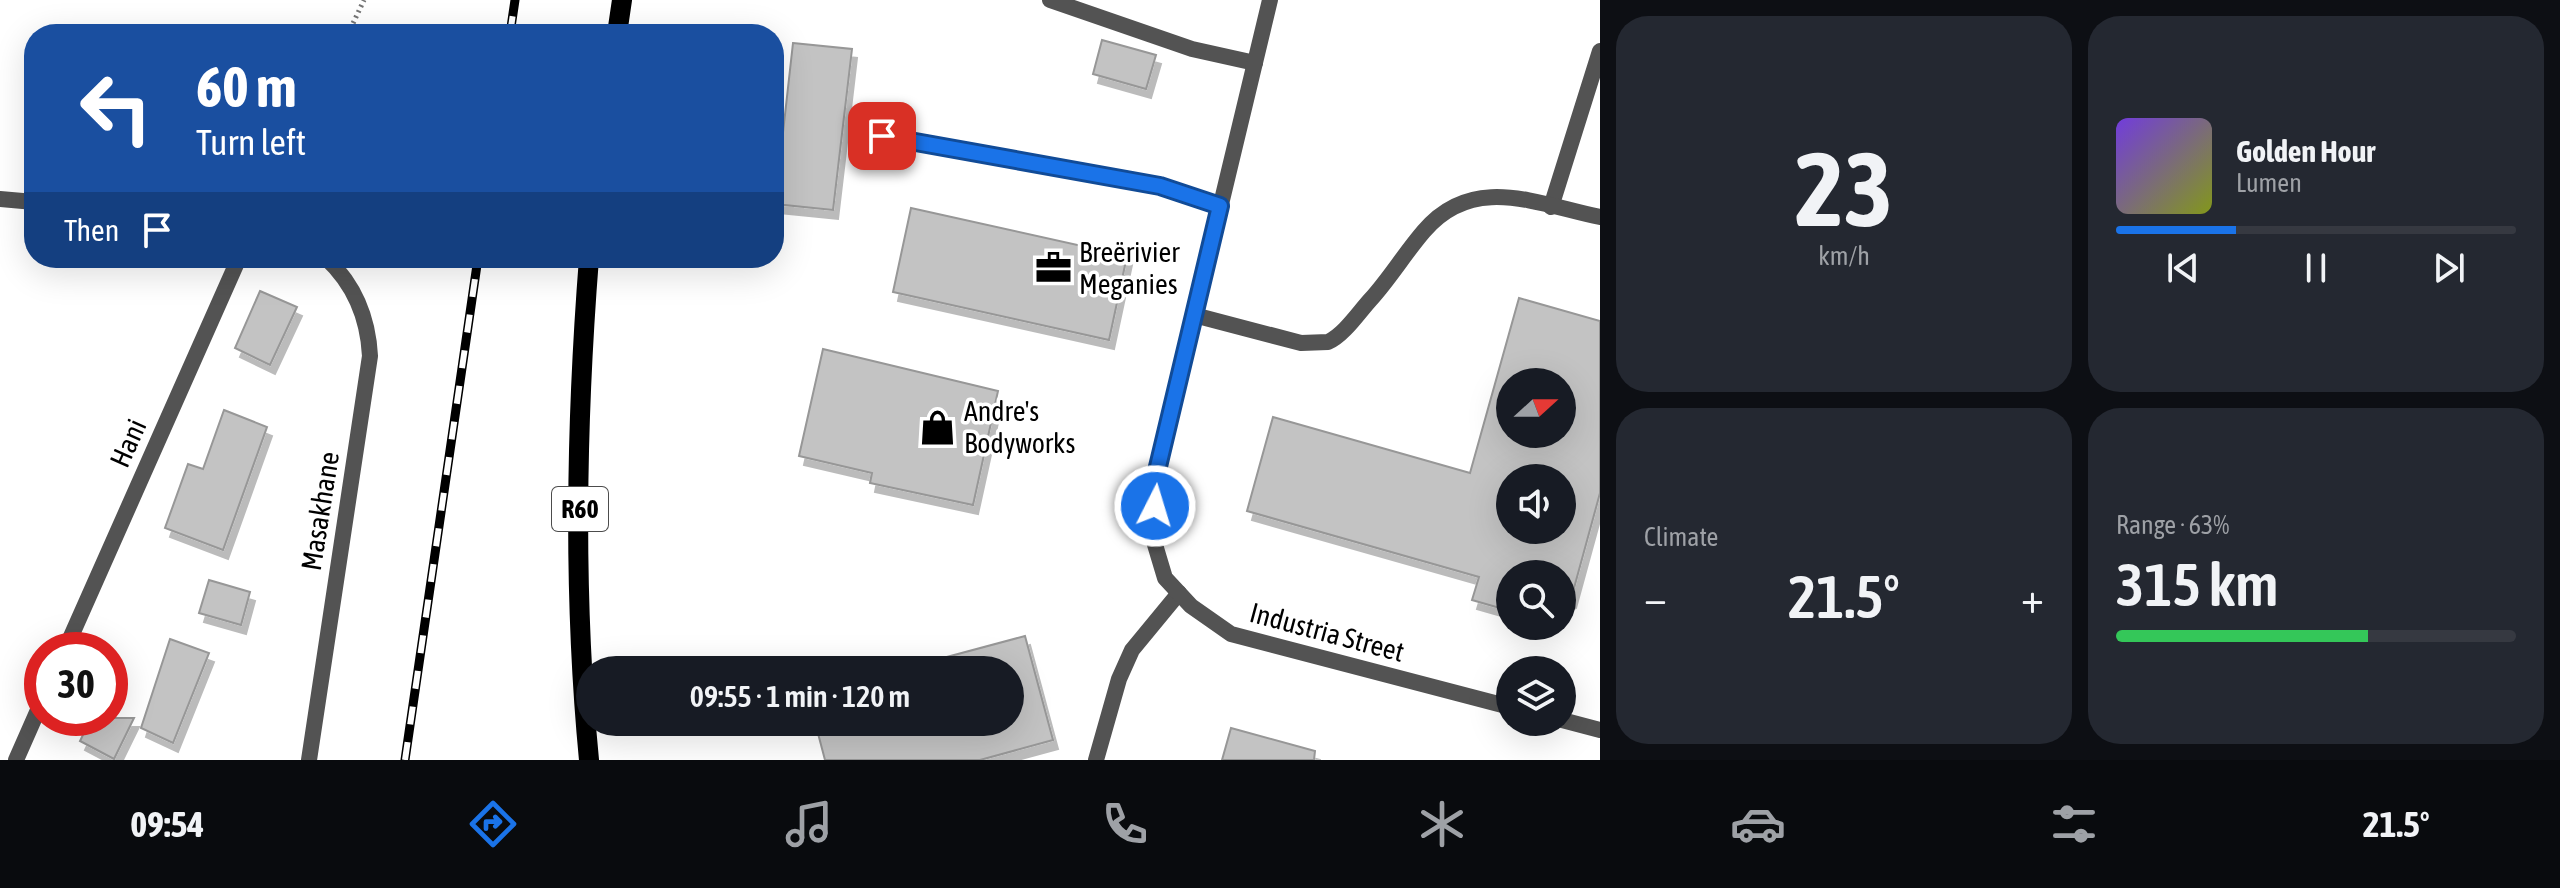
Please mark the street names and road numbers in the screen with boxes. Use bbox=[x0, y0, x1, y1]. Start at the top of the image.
street label: Hani bbox=[103, 414, 153, 472]
street label: Masakhane bbox=[295, 449, 345, 573]
road number: R60 bbox=[552, 487, 608, 531]
street label: Industria Street bbox=[1246, 596, 1408, 668]

